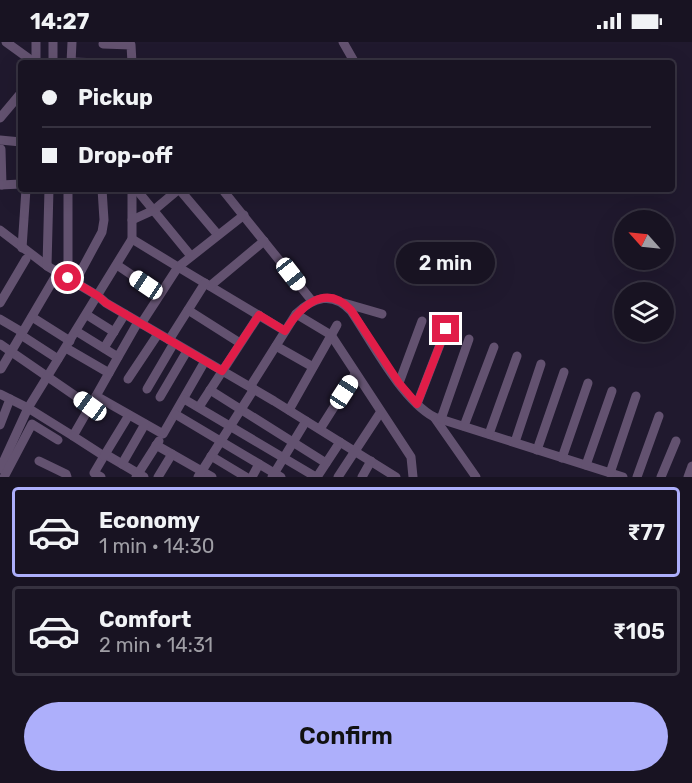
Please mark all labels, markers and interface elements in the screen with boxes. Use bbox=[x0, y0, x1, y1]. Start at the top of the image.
text: 14:27 bbox=[30, 8, 89, 35]
text: Pickup bbox=[78, 84, 153, 111]
text: Drop-off bbox=[78, 142, 173, 169]
north arrow bbox=[614, 210, 674, 270]
map controls bbox=[614, 210, 674, 342]
callout: 2 min bbox=[396, 242, 496, 284]
text: 2 min bbox=[419, 251, 472, 275]
car bbox=[273, 254, 309, 294]
route start bbox=[54, 264, 81, 291]
car bbox=[126, 267, 166, 303]
button: layers bbox=[614, 282, 674, 342]
route end bbox=[432, 315, 459, 342]
car bbox=[327, 372, 361, 412]
car bbox=[70, 388, 110, 424]
icon: car bbox=[27, 505, 81, 559]
text: Economy bbox=[99, 507, 200, 534]
text: ₹77 bbox=[627, 519, 665, 546]
text: 1 min · 14:30 bbox=[99, 534, 214, 558]
icon: car bbox=[27, 604, 81, 658]
text: Comfort bbox=[99, 606, 191, 633]
text: ₹105 bbox=[613, 618, 665, 645]
text: 2 min · 14:31 bbox=[99, 633, 213, 657]
button: Confirm bbox=[24, 702, 668, 771]

